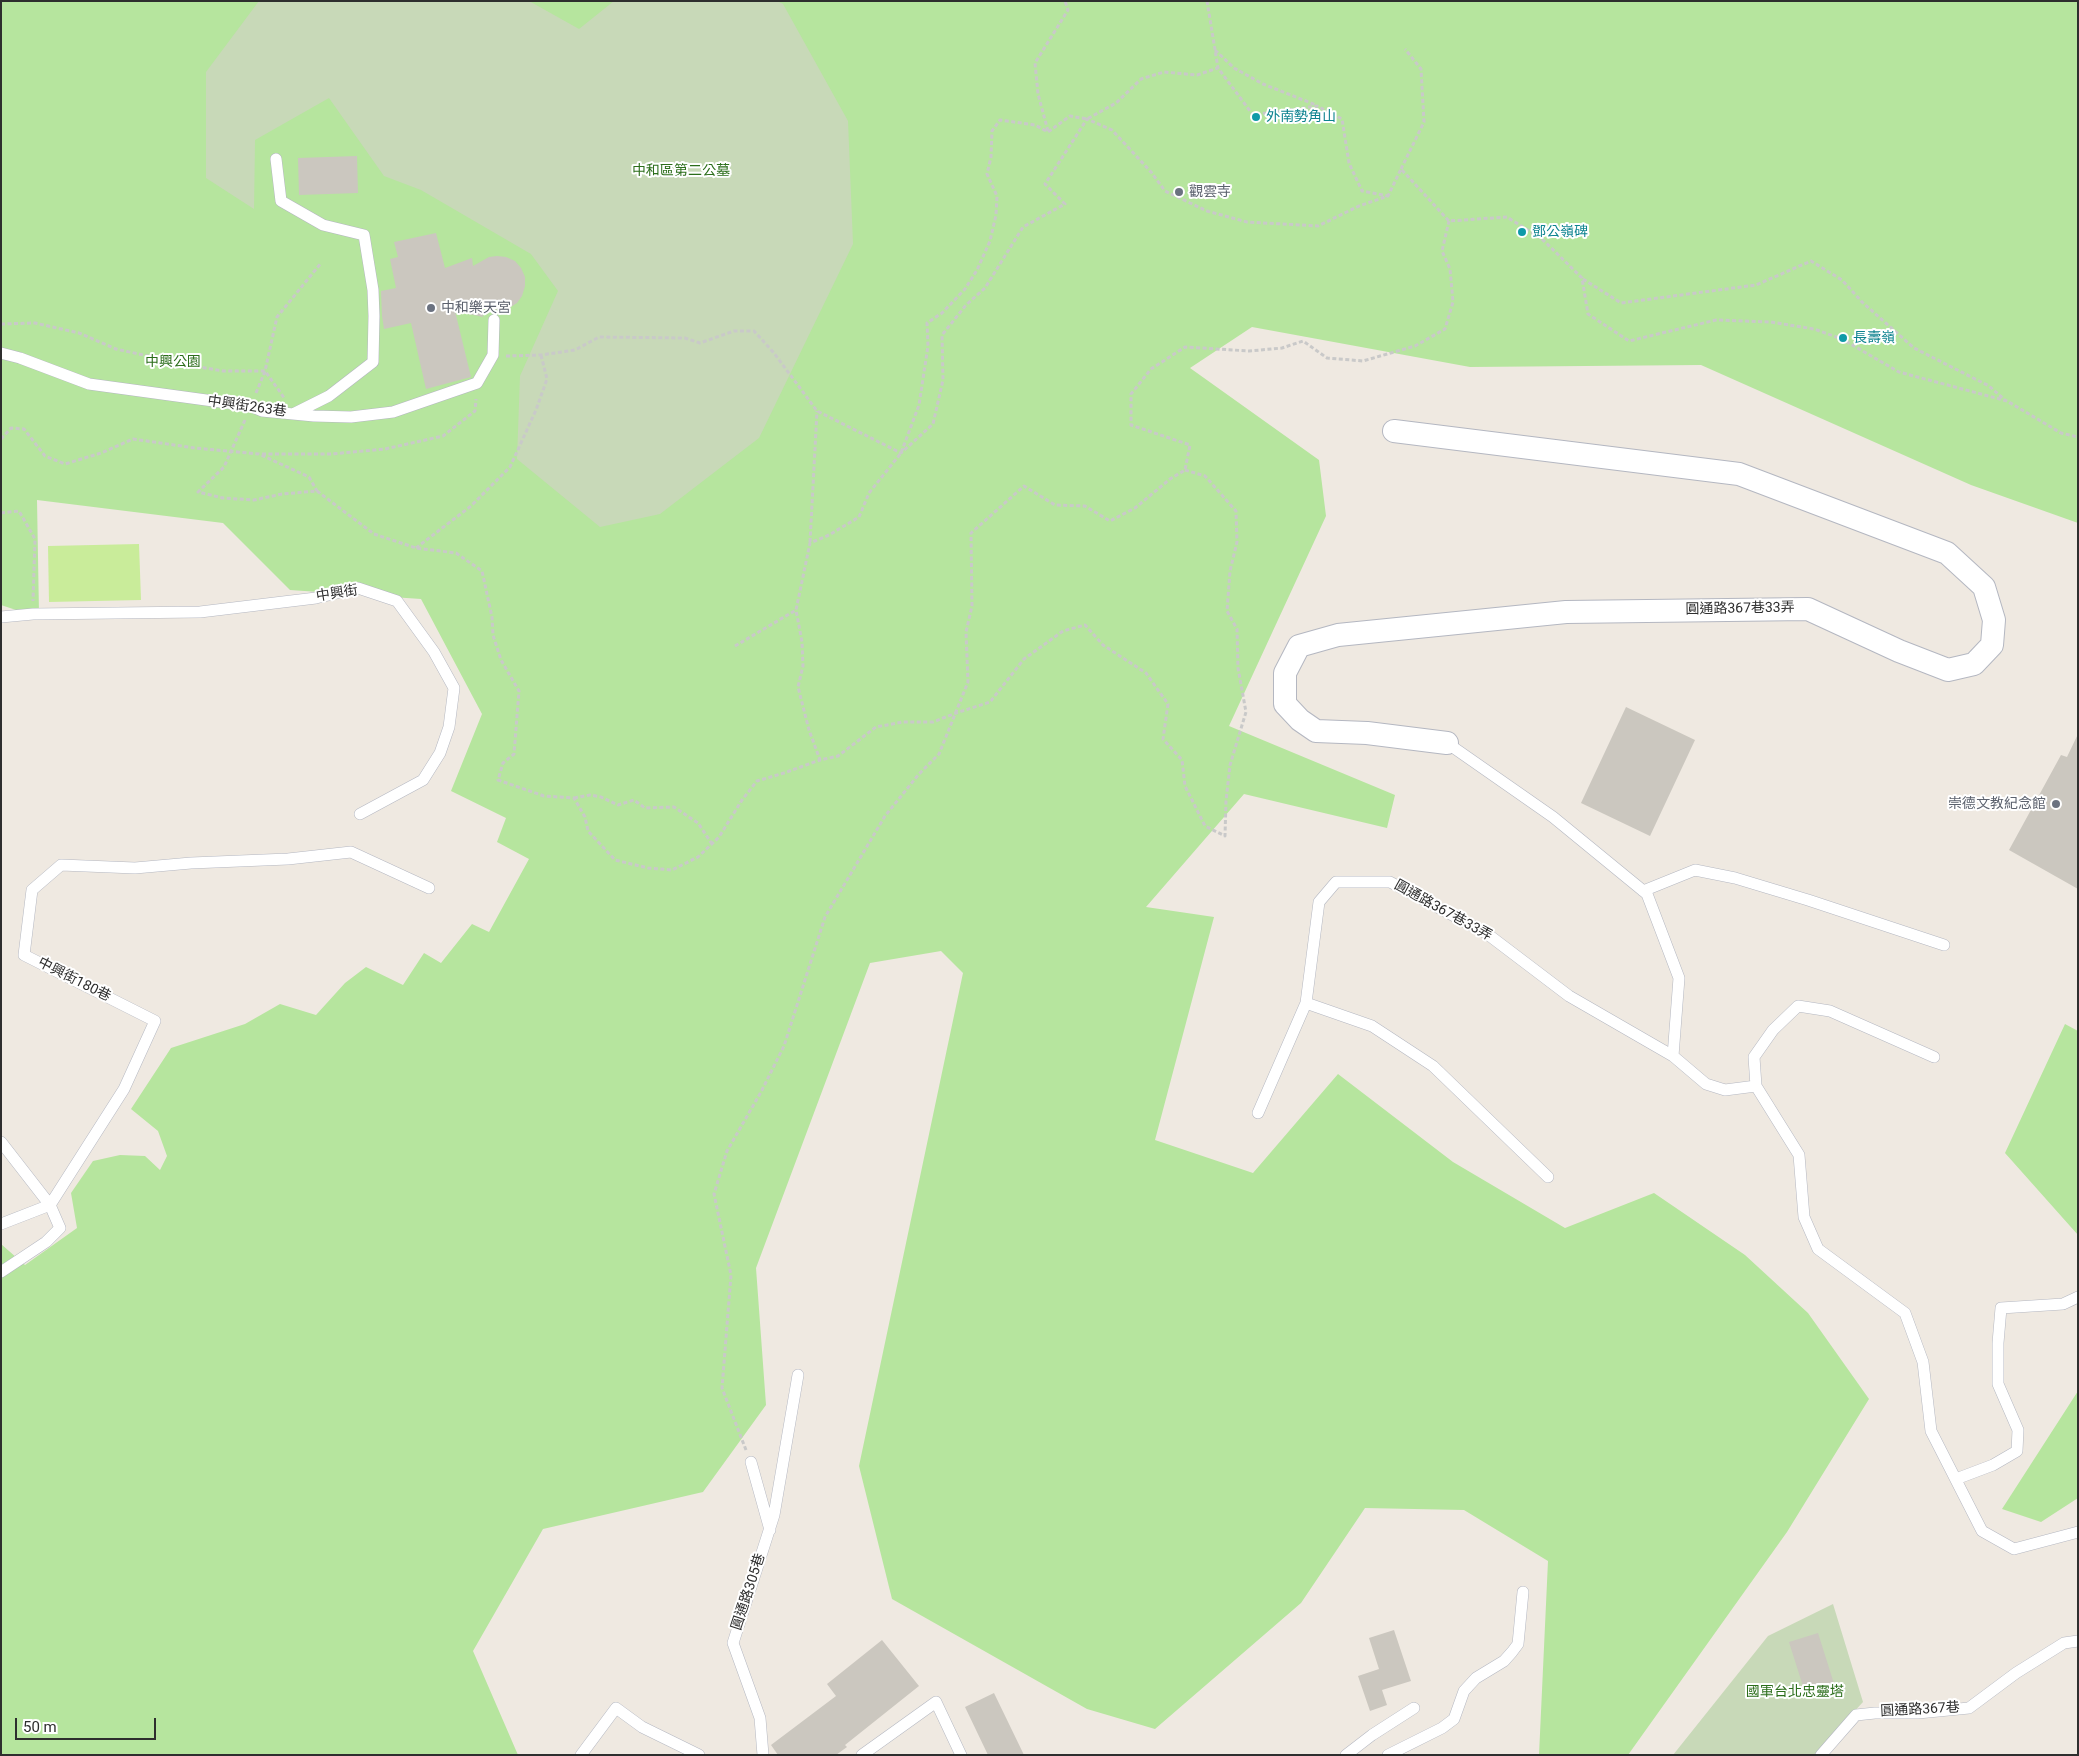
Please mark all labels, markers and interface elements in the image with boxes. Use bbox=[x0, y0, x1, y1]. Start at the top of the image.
place label: 外南勢角山 bbox=[1266, 109, 1336, 125]
marker: 外南勢角山 bbox=[1250, 111, 1262, 123]
park label: 中和區第二公墓 bbox=[632, 163, 730, 179]
place label: 觀雲寺 bbox=[1189, 184, 1231, 200]
marker: 觀雲寺 bbox=[1173, 186, 1185, 198]
place label: 鄧公嶺碑 bbox=[1532, 224, 1588, 240]
marker: 鄧公嶺碑 bbox=[1516, 226, 1528, 238]
place label: 中和樂天宮 bbox=[441, 300, 511, 316]
marker: 中和樂天宮 bbox=[425, 302, 437, 314]
place label: 長壽嶺 bbox=[1853, 330, 1895, 346]
marker: 長壽嶺 bbox=[1837, 332, 1849, 344]
park label: 中興公園 bbox=[145, 354, 201, 370]
street label: 中興街263巷 bbox=[206, 393, 288, 421]
street label: 中興街 bbox=[315, 582, 359, 606]
street label: 圓通路367巷33弄 bbox=[1685, 600, 1795, 618]
place label: 崇德文教紀念館 bbox=[1948, 796, 2046, 812]
marker: 崇德文教紀念館 bbox=[2050, 798, 2062, 810]
street label: 圓通路367巷33弄 bbox=[1391, 877, 1495, 945]
street label: 中興街180巷 bbox=[35, 954, 113, 1006]
street label: 圓通路305巷 bbox=[729, 1552, 769, 1632]
park label: 國軍台北忠靈塔 bbox=[1746, 1684, 1844, 1700]
street label: 圓通路367巷 bbox=[1880, 1700, 1960, 1720]
scale bar bbox=[18, 1708, 159, 1740]
text: 50 m bbox=[23, 1718, 57, 1736]

